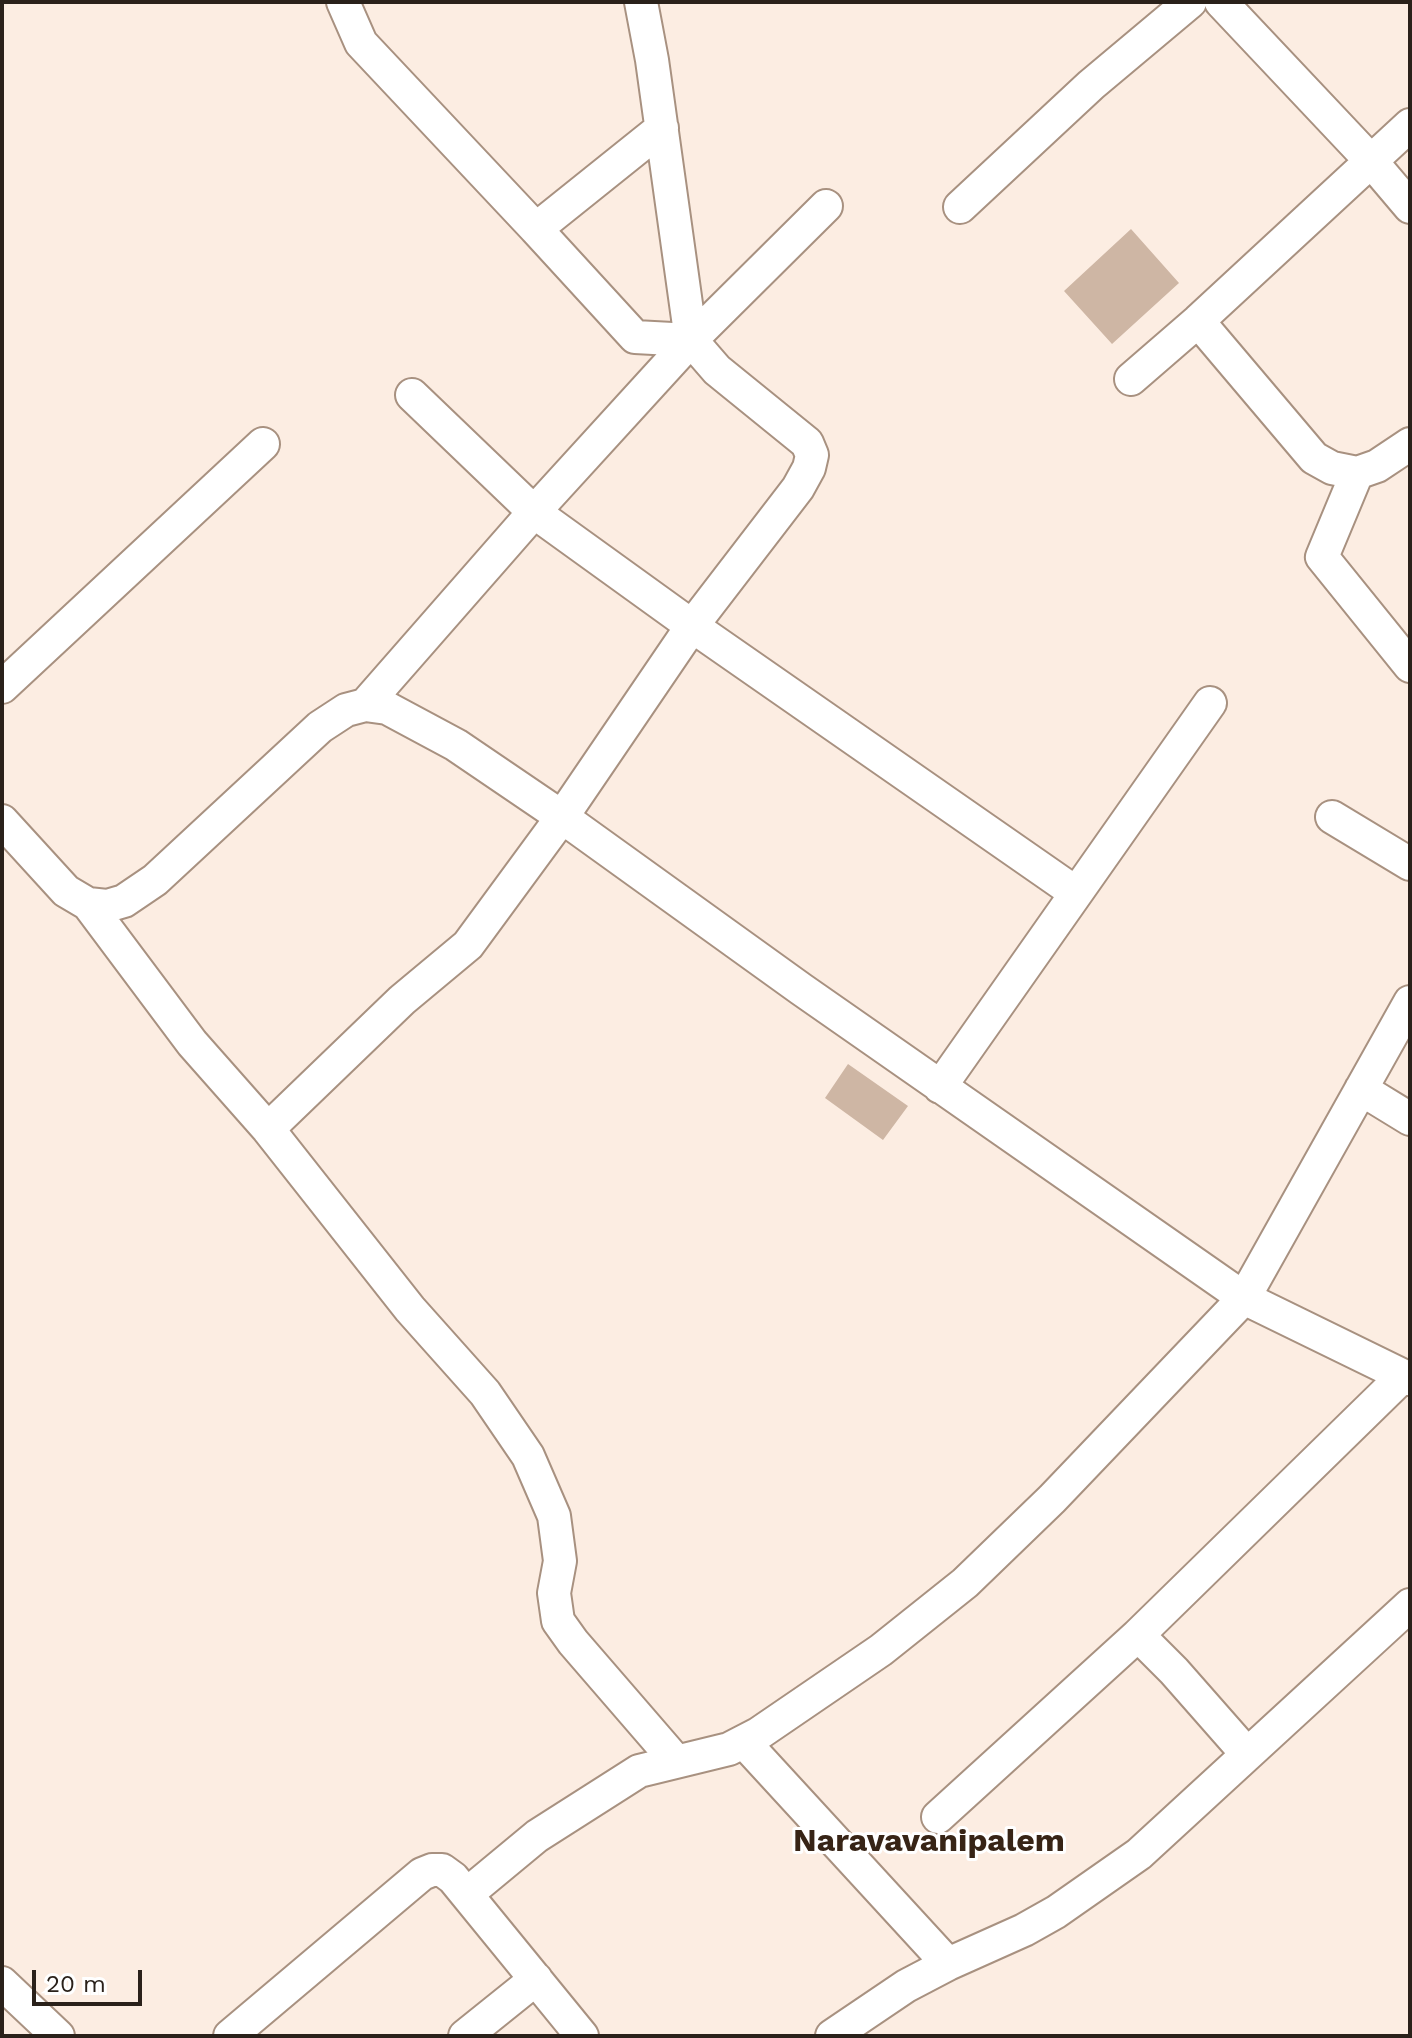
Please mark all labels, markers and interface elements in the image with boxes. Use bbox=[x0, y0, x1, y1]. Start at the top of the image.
district label: Naravavanipalem bbox=[793, 1823, 1065, 1861]
scale bar bbox=[36, 1954, 146, 2004]
text: 20 m bbox=[46, 1970, 106, 1998]

